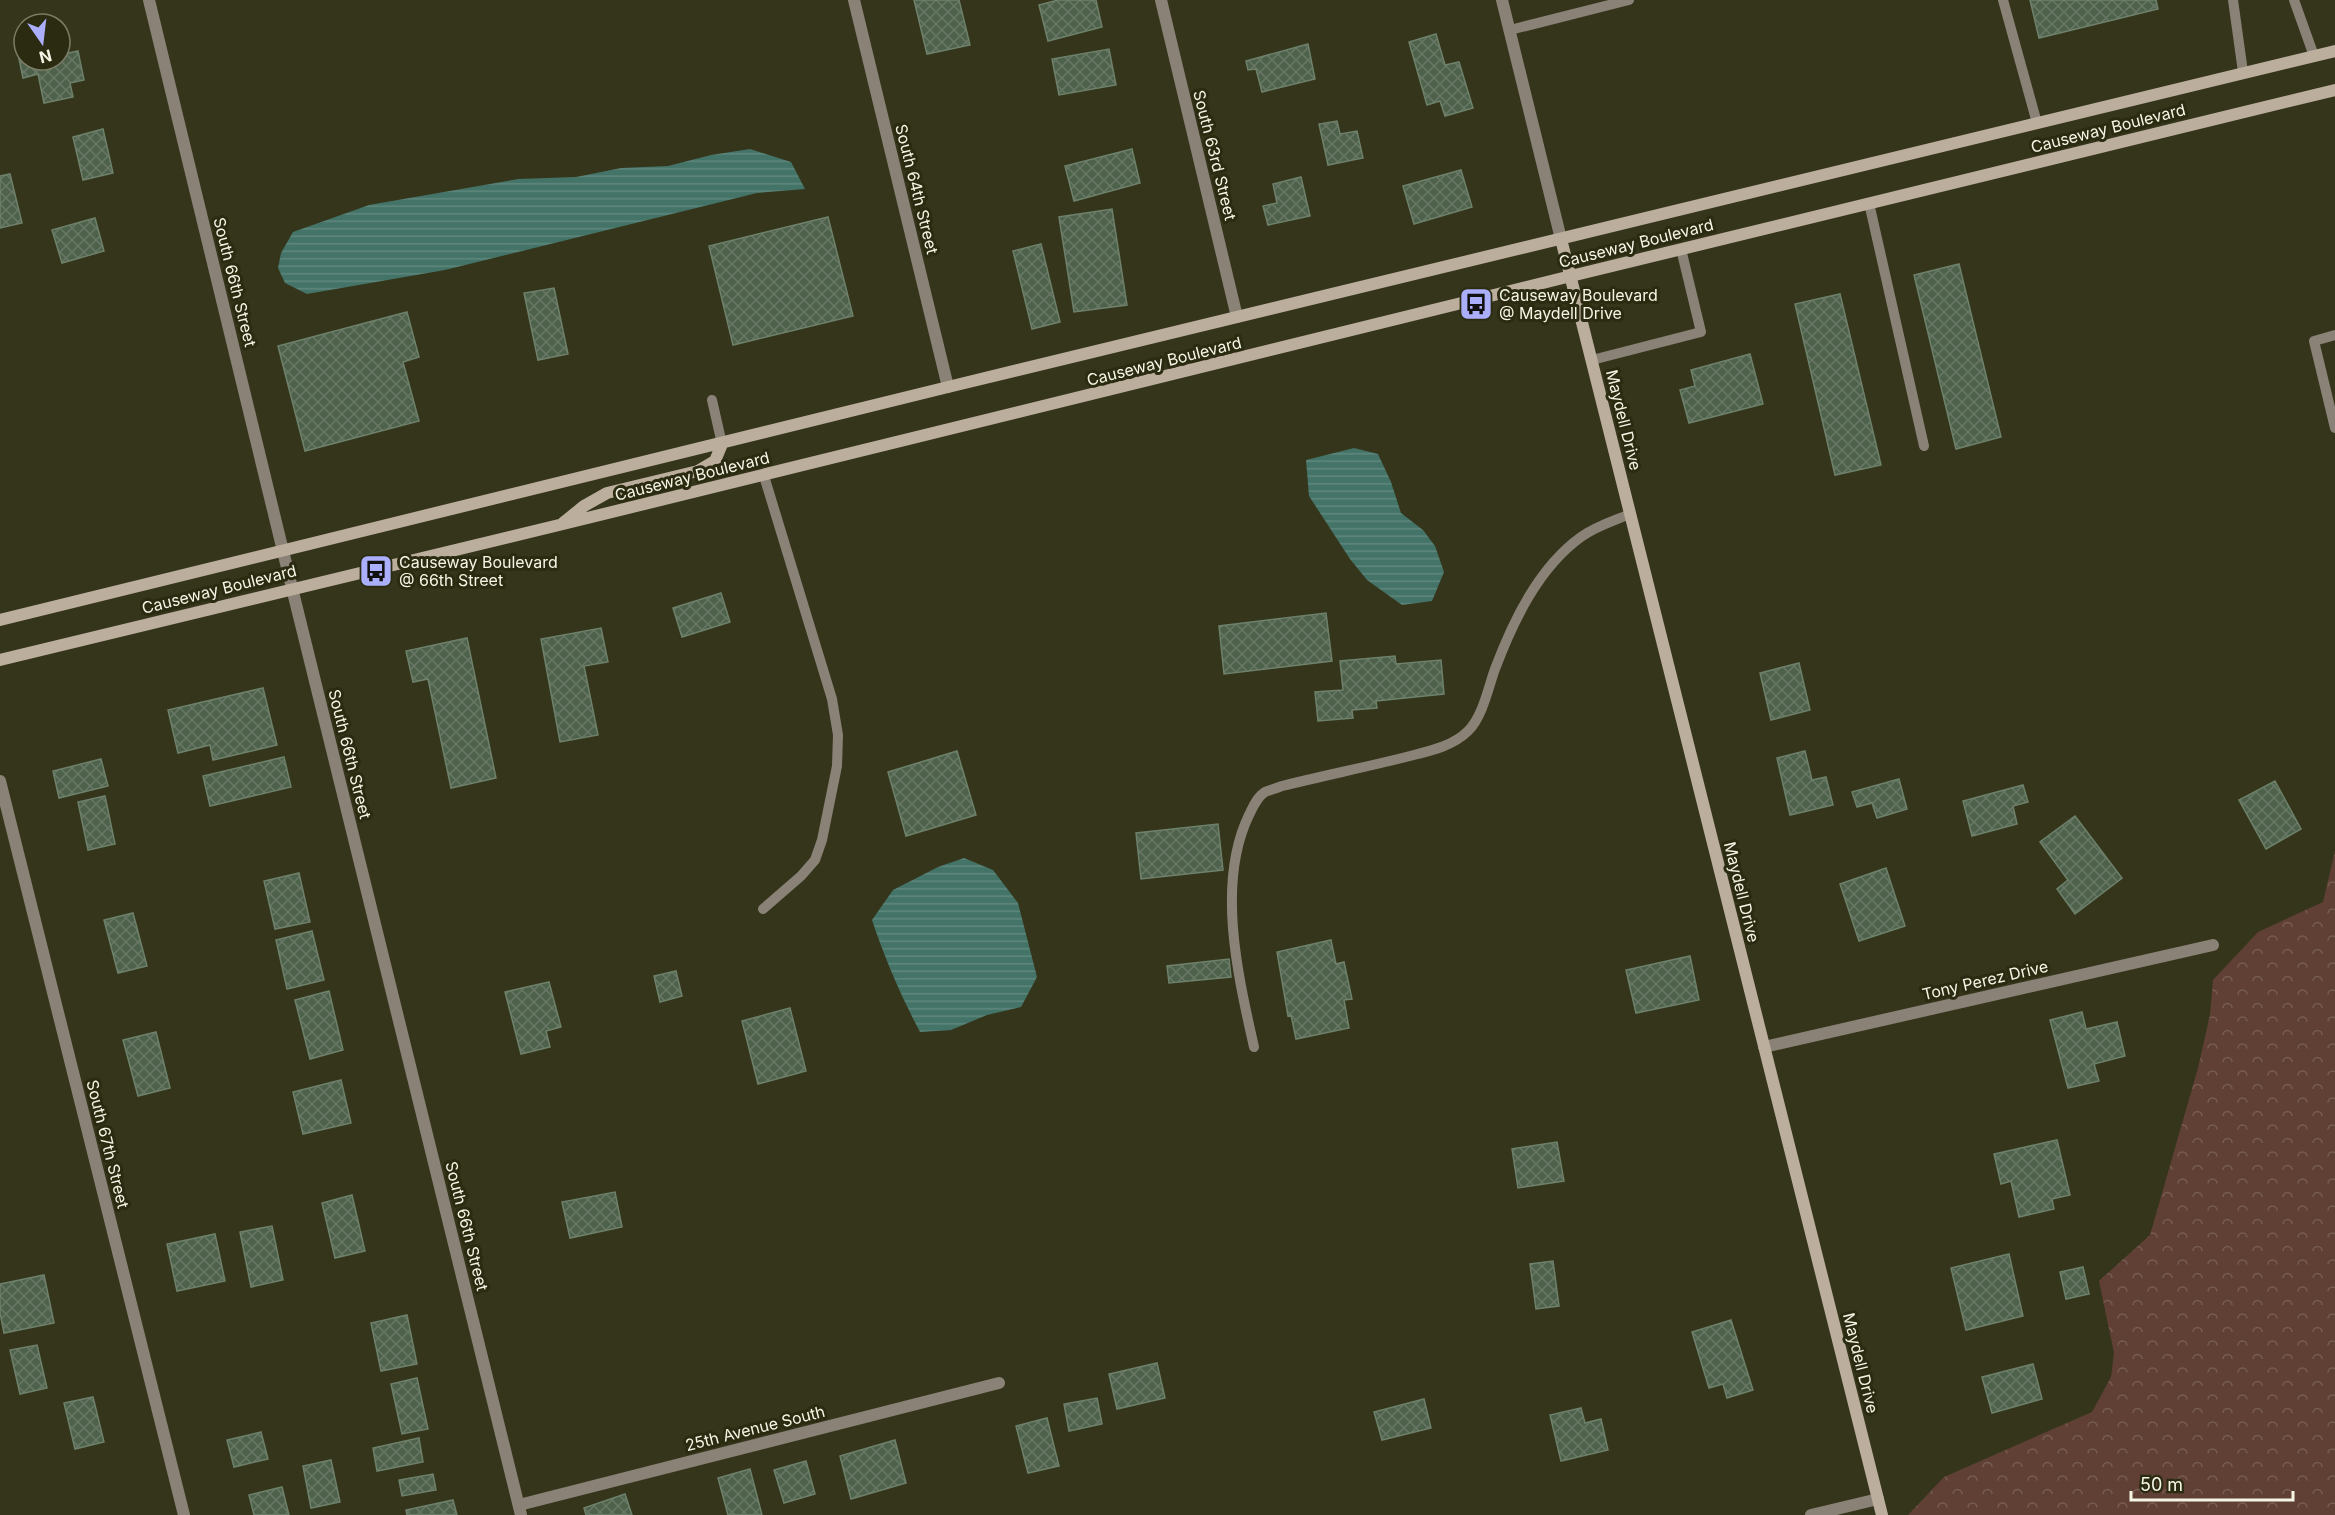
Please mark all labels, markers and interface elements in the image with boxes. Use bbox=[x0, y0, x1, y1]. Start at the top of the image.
north arrow bbox=[12, 12, 72, 72]
text: N bbox=[37, 45, 54, 68]
street label: South 63rd Street bbox=[1189, 88, 1241, 222]
street label: Causeway Boulevard bbox=[2029, 99, 2187, 157]
street label: South 64th Street bbox=[891, 122, 943, 256]
street label: Causeway Boulevard bbox=[1557, 214, 1715, 272]
street label: South 66th Street bbox=[209, 215, 261, 349]
place label: Causeway Boulevard @ Maydell Drive bbox=[1499, 285, 1658, 323]
bus stop icon: Causeway Boulevard @ Maydell Drive bbox=[1458, 286, 1494, 322]
street label: Causeway Boulevard bbox=[1085, 332, 1243, 390]
street label: Maydell Drive bbox=[1602, 368, 1646, 472]
street label: Causeway Boulevard bbox=[613, 447, 771, 505]
place label: Causeway Boulevard @ 66th Street bbox=[399, 552, 558, 590]
bus stop icon: Causeway Boulevard @ 66th Street bbox=[358, 553, 394, 589]
street label: Causeway Boulevard bbox=[140, 560, 298, 618]
street label: South 66th Street bbox=[324, 687, 376, 821]
street label: Maydell Drive bbox=[1720, 840, 1764, 944]
street label: Tony Perez Drive bbox=[1920, 956, 2050, 1004]
street label: South 67th Street bbox=[82, 1078, 134, 1210]
street label: South 66th Street bbox=[441, 1159, 493, 1293]
street label: Maydell Drive bbox=[1839, 1311, 1883, 1415]
street label: 25th Avenue South bbox=[683, 1401, 827, 1455]
scale bar bbox=[2131, 1464, 2293, 1502]
text: 50 m bbox=[2140, 1474, 2183, 1495]

